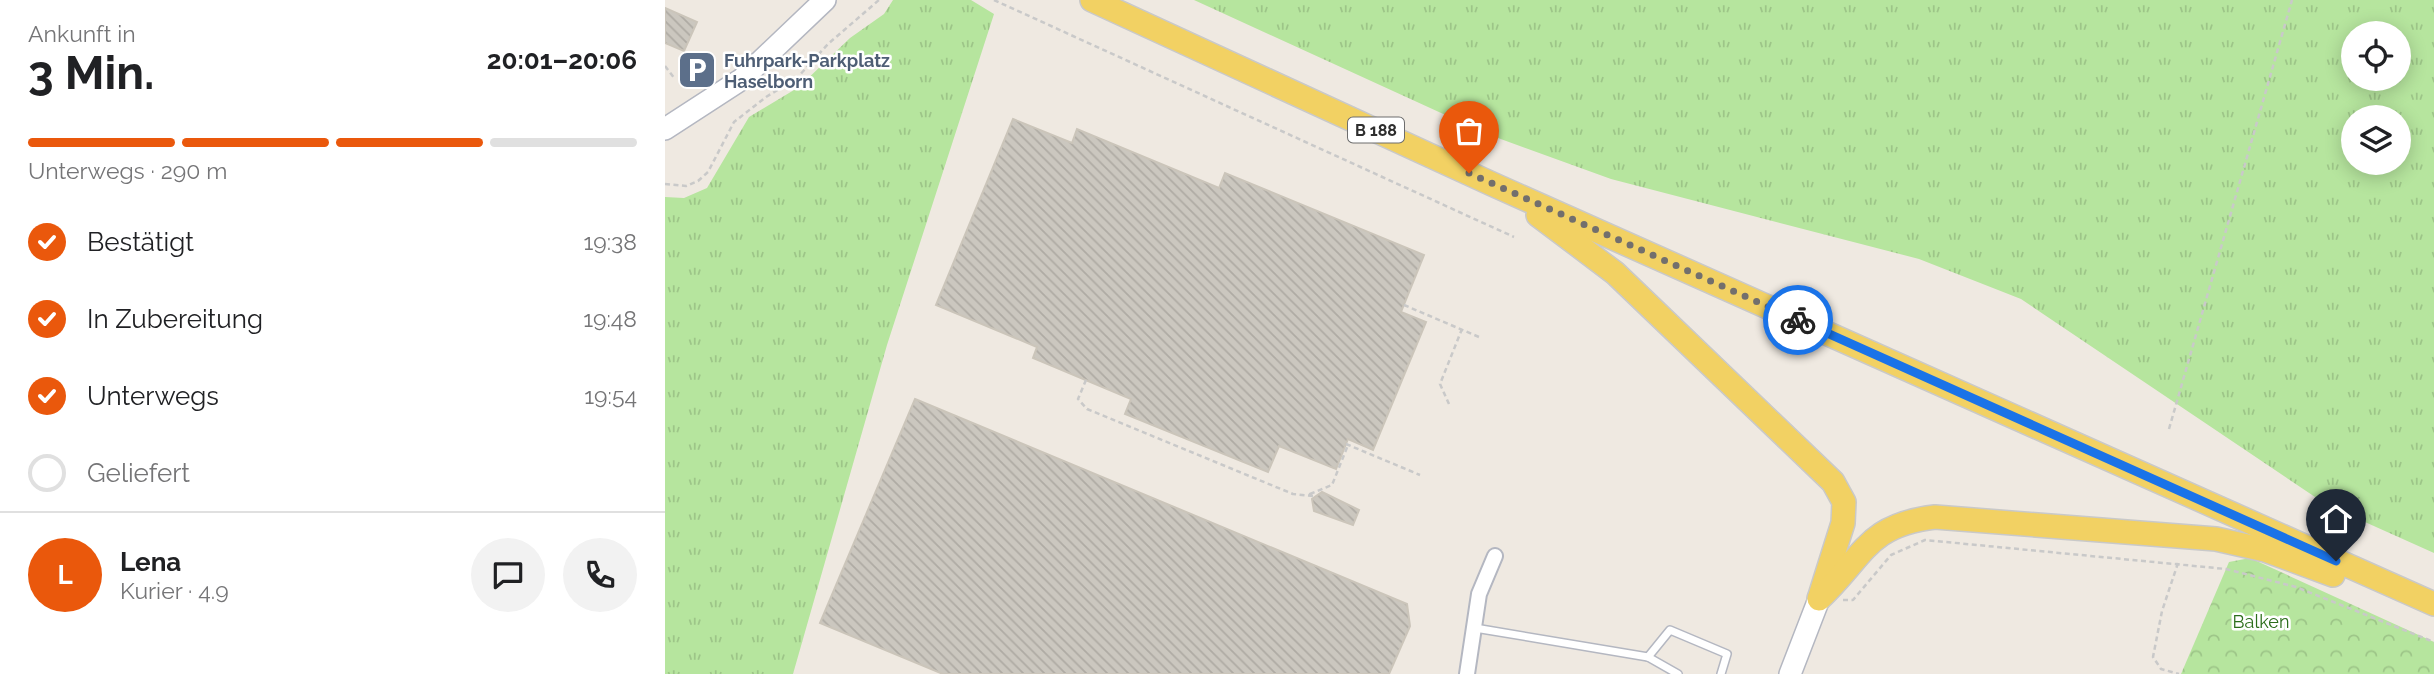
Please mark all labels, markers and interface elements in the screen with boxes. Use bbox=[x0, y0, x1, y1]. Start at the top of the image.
text: Ankunft in bbox=[28, 20, 136, 47]
map controls bbox=[2341, 21, 2411, 175]
button: locate bbox=[2341, 21, 2411, 91]
text: 20:01–20:06 bbox=[487, 45, 637, 75]
text: 3 Min. bbox=[28, 46, 154, 100]
parking icon: Fuhrpark-Parkplatz Haselborn bbox=[676, 49, 718, 91]
place label: Fuhrpark-Parkplatz Haselborn bbox=[724, 50, 890, 92]
pin bbox=[1439, 101, 1499, 173]
button: layers bbox=[2341, 105, 2411, 175]
icon: bag bbox=[1450, 112, 1488, 150]
road number: B 188 bbox=[1348, 118, 1404, 142]
text: Unterwegs · 290 m bbox=[28, 157, 227, 184]
icon: check bbox=[28, 223, 66, 261]
text: Bestätigt bbox=[87, 227, 194, 257]
text: 19:38 bbox=[583, 228, 637, 255]
courier bbox=[1763, 285, 1833, 355]
icon: check bbox=[28, 300, 66, 338]
icon: bike bbox=[1779, 301, 1817, 339]
text: In Zubereitung bbox=[87, 304, 263, 334]
text: 19:48 bbox=[583, 305, 637, 332]
icon: check bbox=[28, 377, 66, 415]
text: Unterwegs bbox=[87, 381, 219, 411]
text: 19:54 bbox=[584, 382, 637, 409]
text: Geliefert bbox=[87, 458, 190, 488]
pin bbox=[2306, 489, 2366, 561]
icon: home bbox=[2317, 500, 2355, 538]
button: chat bbox=[471, 538, 545, 612]
button: phone bbox=[563, 538, 637, 612]
text: Lena bbox=[120, 547, 181, 577]
text: L bbox=[57, 560, 73, 590]
text: Kurier · 4.9 bbox=[120, 577, 229, 604]
park label: Balken bbox=[2233, 611, 2289, 632]

